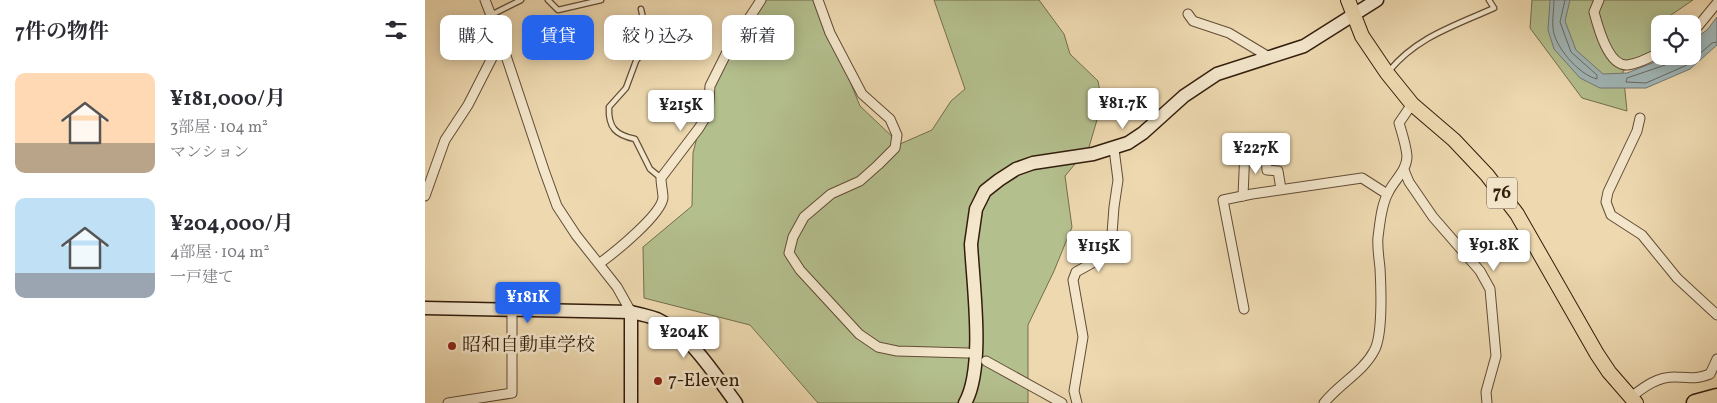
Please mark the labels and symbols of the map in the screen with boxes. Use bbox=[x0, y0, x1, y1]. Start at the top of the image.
pin: ¥81.7K bbox=[1082, 88, 1164, 130]
pin: ¥215K bbox=[646, 90, 716, 132]
pin: ¥227K bbox=[1221, 132, 1291, 175]
road number: 76 bbox=[1487, 178, 1517, 208]
pin: ¥115K bbox=[1064, 230, 1134, 273]
pin: ¥91.8K bbox=[1453, 230, 1535, 272]
pin: ¥181K bbox=[493, 282, 563, 324]
pin: ¥204K bbox=[649, 316, 719, 359]
place label: 昭和自動車学校 bbox=[462, 333, 595, 359]
marker: 昭和自動車学校 bbox=[446, 340, 458, 352]
place label: 7-Eleven bbox=[668, 368, 740, 394]
marker: 7-Eleven bbox=[652, 375, 664, 387]

